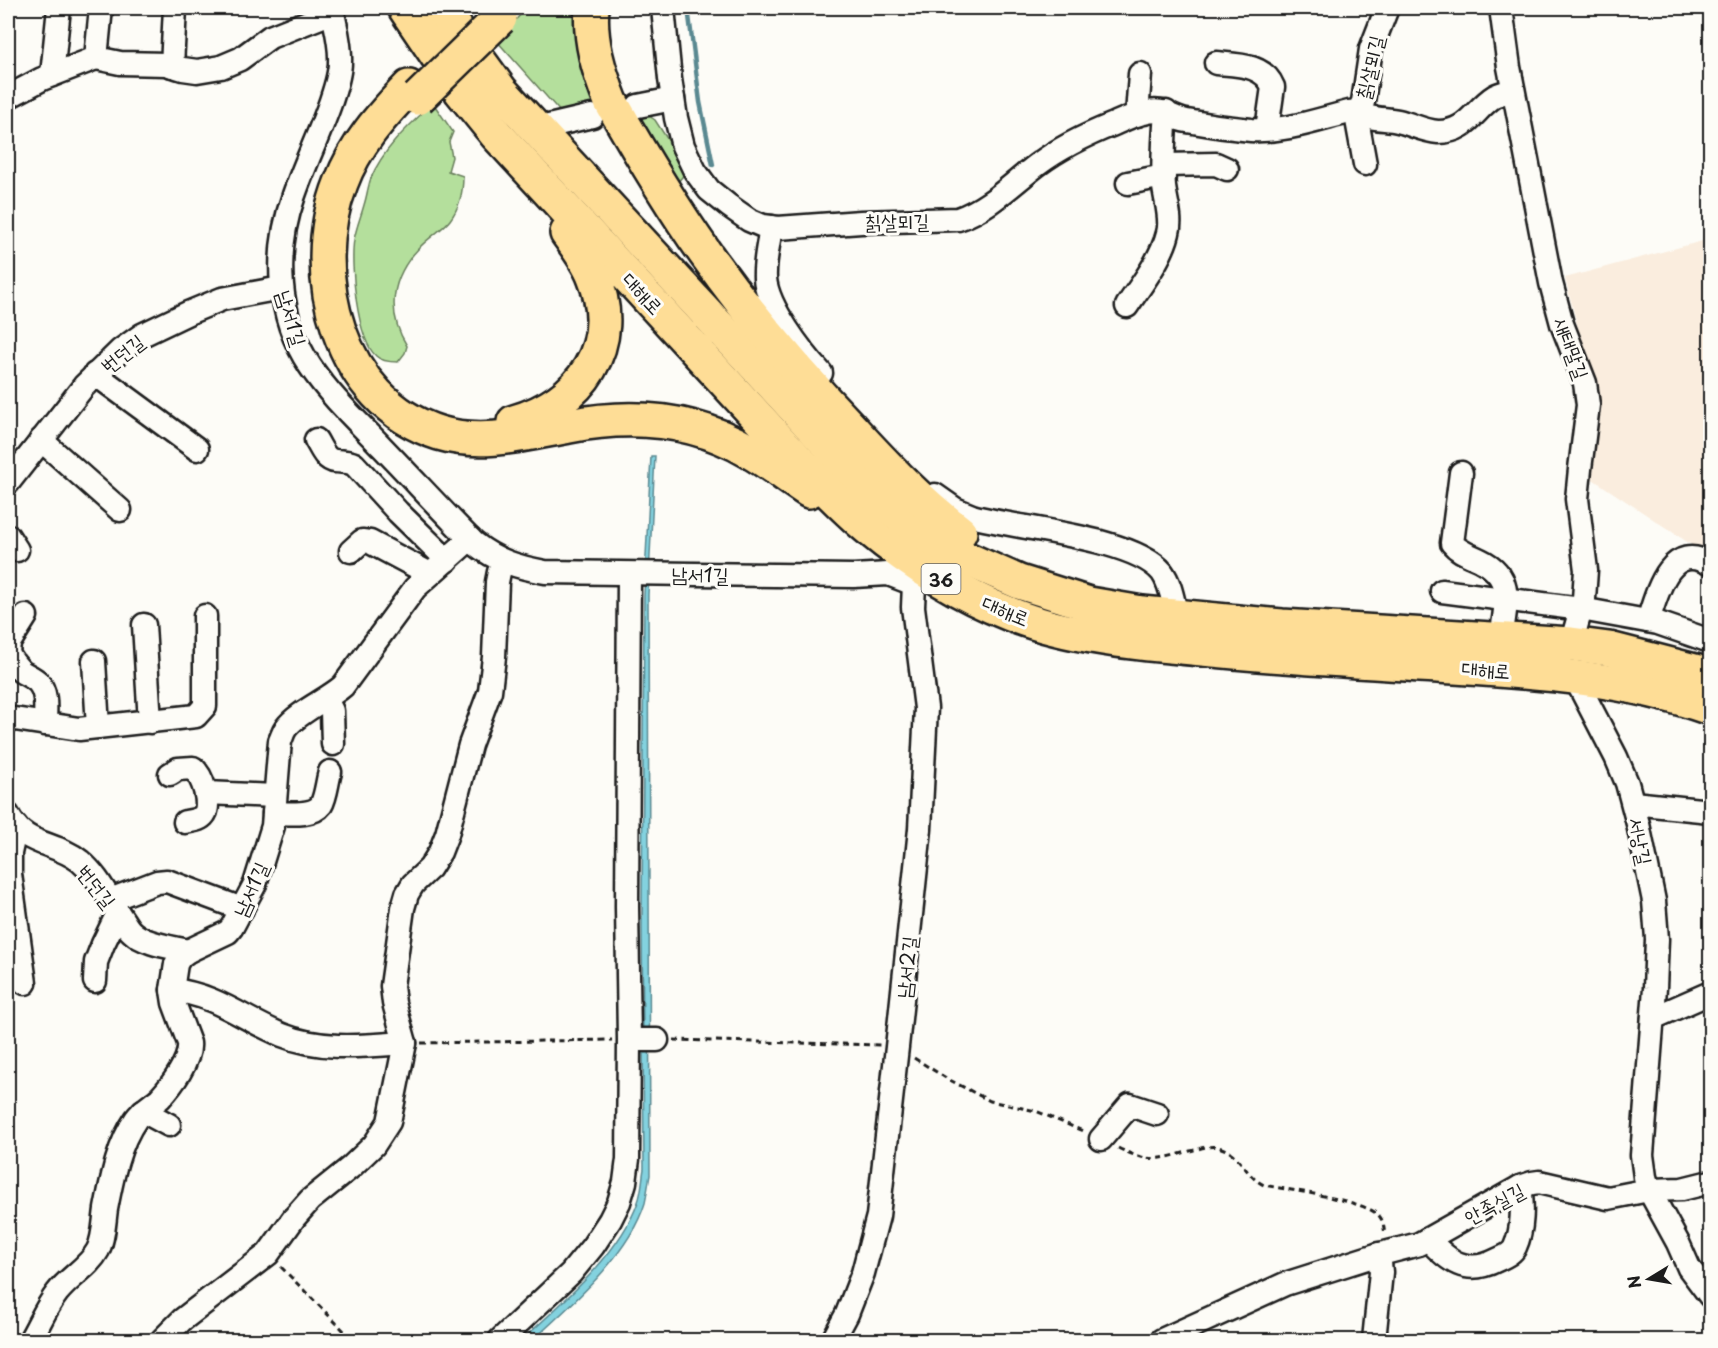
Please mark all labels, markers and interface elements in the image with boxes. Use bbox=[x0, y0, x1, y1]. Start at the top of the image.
street label: 칡살뫼길 bbox=[1347, 32, 1391, 102]
street label: 칡살뫼길 bbox=[865, 205, 929, 237]
street label: 대해로 bbox=[616, 265, 670, 321]
street label: 남서1길 bbox=[269, 286, 315, 350]
street label: 새태말길 bbox=[1547, 313, 1597, 383]
street label: 번던길 bbox=[94, 326, 150, 380]
street label: 남서1길 bbox=[671, 559, 729, 589]
road number: 36 bbox=[922, 564, 960, 594]
street label: 대해로 bbox=[978, 587, 1034, 633]
street label: 대해로 bbox=[1461, 652, 1511, 686]
street label: 서낭길 bbox=[1621, 814, 1661, 868]
street label: 남서1길 bbox=[225, 857, 275, 921]
street label: 번던길 bbox=[70, 858, 124, 914]
street label: 남서2길 bbox=[888, 934, 924, 1000]
street label: 안족실길 bbox=[1459, 1175, 1529, 1231]
north arrow bbox=[1619, 1249, 1679, 1309]
text: N bbox=[1620, 1274, 1646, 1291]

